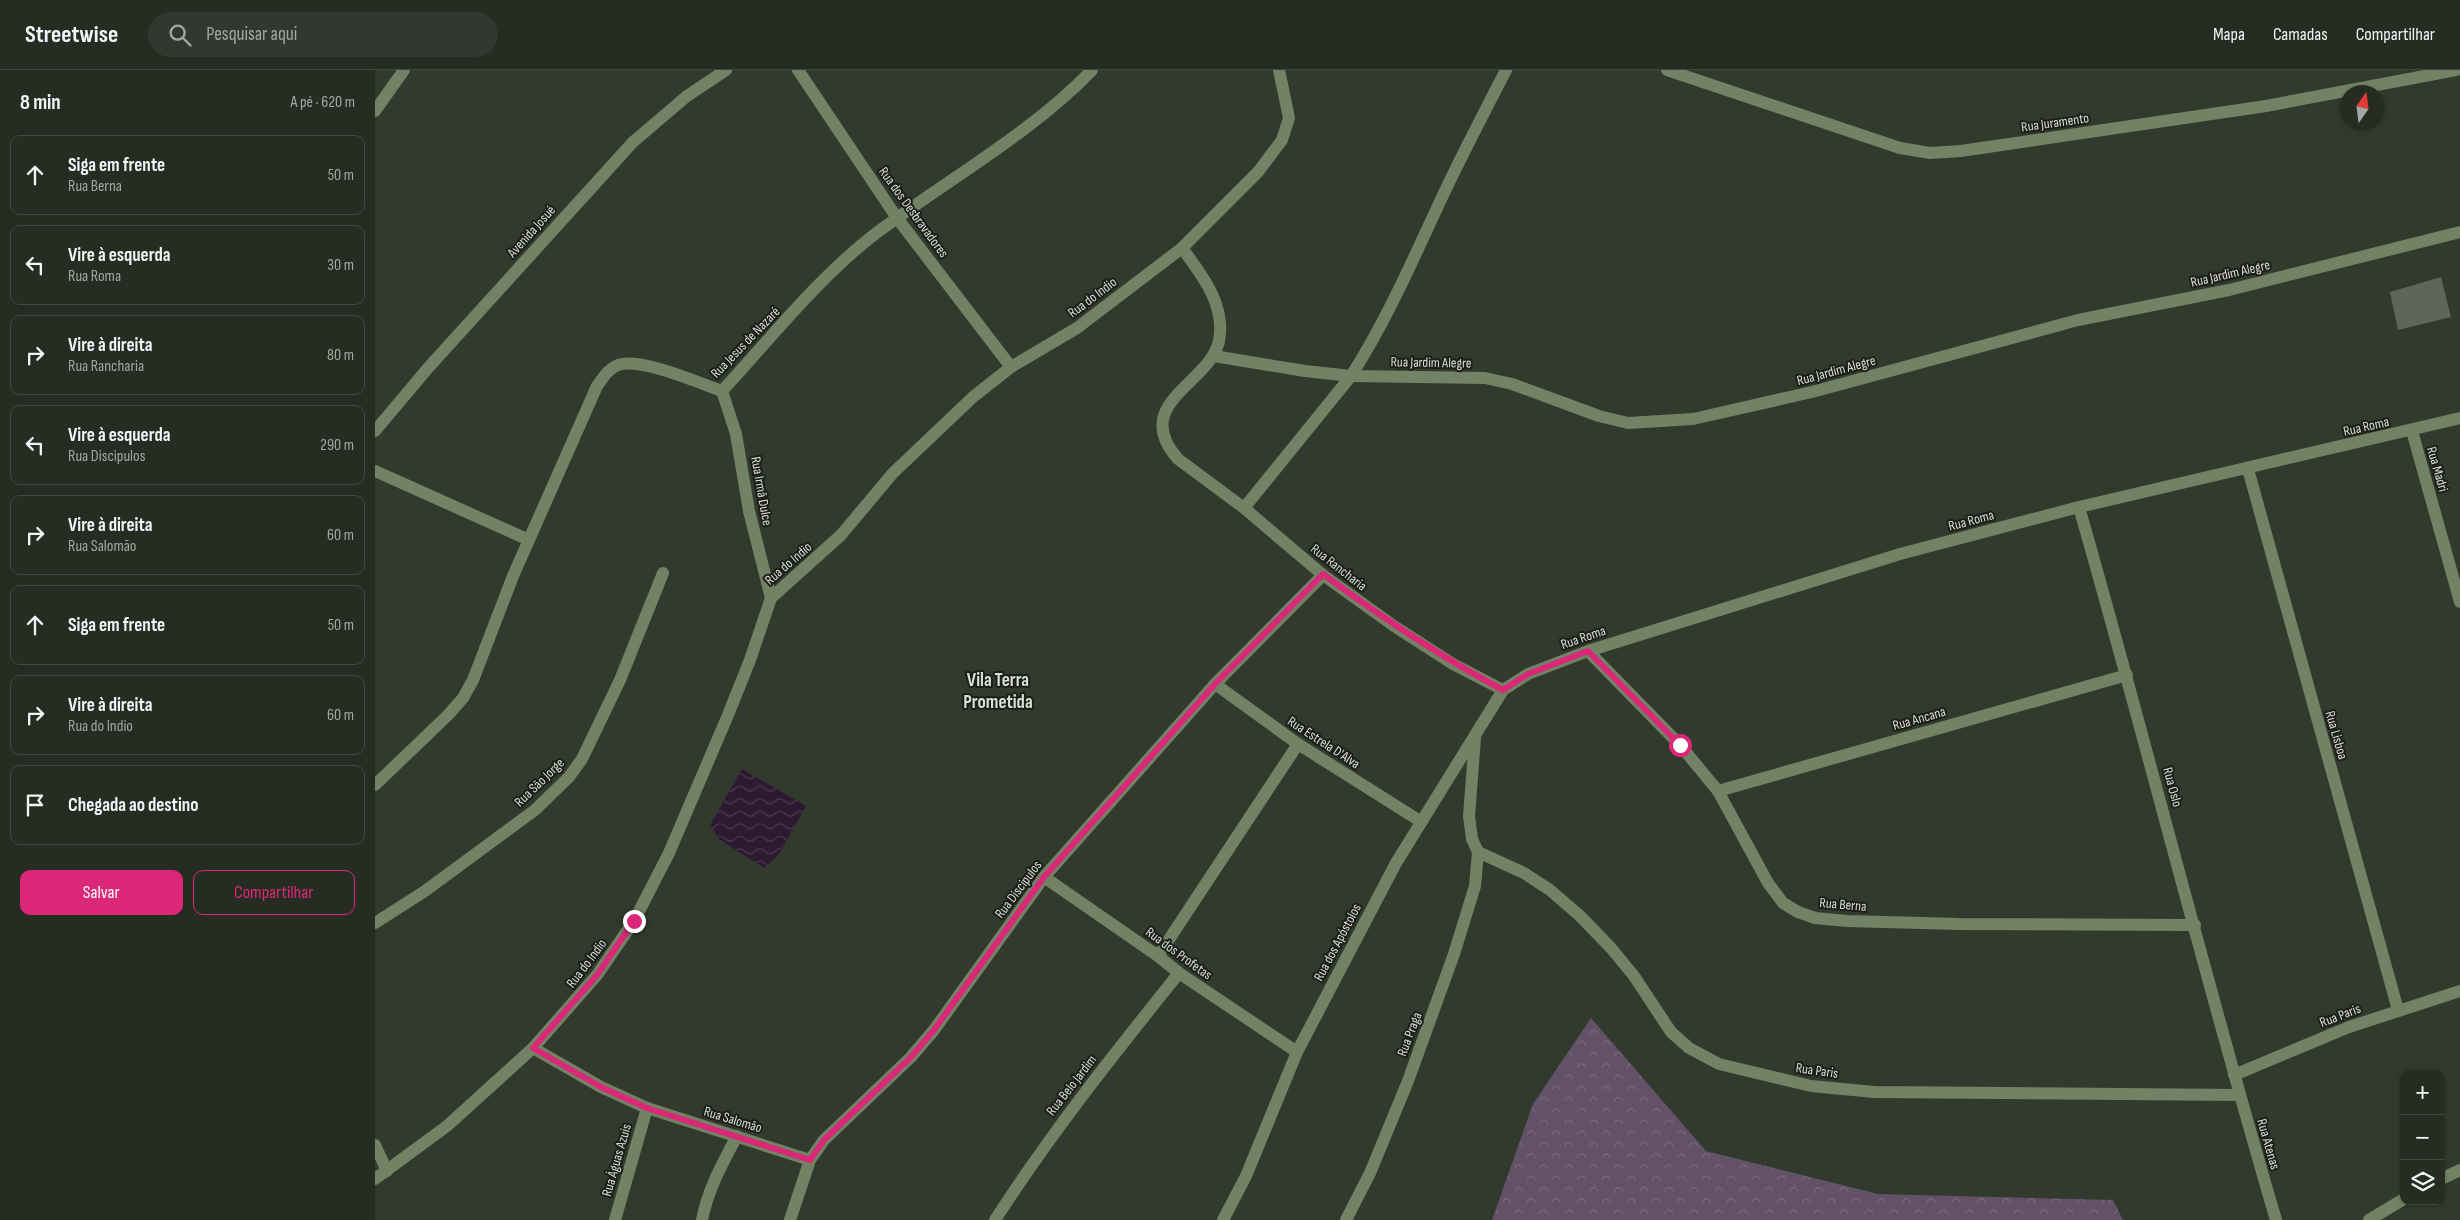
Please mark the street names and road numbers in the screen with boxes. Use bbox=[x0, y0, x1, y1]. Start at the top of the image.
street label: Rua Juramento bbox=[2020, 109, 2090, 136]
street label: Rua dos Desbravadores bbox=[875, 164, 952, 261]
street label: Avenida Josué bbox=[503, 202, 559, 262]
street label: Rua Jardim Alegre bbox=[2189, 256, 2272, 291]
street label: Rua do Indio bbox=[1064, 273, 1120, 321]
street label: Rua Jesus de Nazaré bbox=[707, 303, 784, 382]
street label: Rua Jardim Alegre bbox=[1795, 352, 1877, 389]
street label: Rua Jardim Alegre bbox=[1390, 353, 1472, 372]
street label: Rua Roma bbox=[2342, 413, 2391, 440]
street label: Rua Madri bbox=[2423, 445, 2452, 494]
street label: Rua Irmã Dulce bbox=[747, 455, 776, 527]
street label: Rua Roma bbox=[1947, 506, 1996, 535]
street label: Rua do Indio bbox=[761, 538, 816, 588]
street label: Rua Rancharia bbox=[1307, 540, 1370, 595]
street label: Rua Roma bbox=[1558, 622, 1608, 653]
street label: Rua Ancana bbox=[1891, 703, 1948, 734]
street label: Rua Lisboa bbox=[2321, 709, 2352, 761]
street label: Rua Estrela D'Alva bbox=[1284, 713, 1363, 772]
street label: Rua São Jorge bbox=[511, 754, 568, 810]
street label: Rua Oslo bbox=[2159, 765, 2186, 809]
street label: Rua Discipulos bbox=[991, 857, 1046, 921]
street label: Rua Berna bbox=[1819, 894, 1867, 915]
street label: Rua dos Apóstolos bbox=[1310, 901, 1365, 984]
street label: Rua dos Profetas bbox=[1142, 924, 1215, 983]
street label: Rua do Indio bbox=[562, 935, 610, 991]
street label: Rua Paris bbox=[2317, 1000, 2363, 1031]
street label: Rua Praga bbox=[1393, 1010, 1426, 1059]
street label: Rua Belo Jardim bbox=[1043, 1052, 1100, 1119]
street label: Rua Paris bbox=[1795, 1059, 1839, 1082]
street label: Rua Salomão bbox=[702, 1103, 764, 1136]
street label: Rua Atenas bbox=[2253, 1117, 2284, 1172]
street label: Rua Águas Azuis bbox=[598, 1122, 635, 1198]

